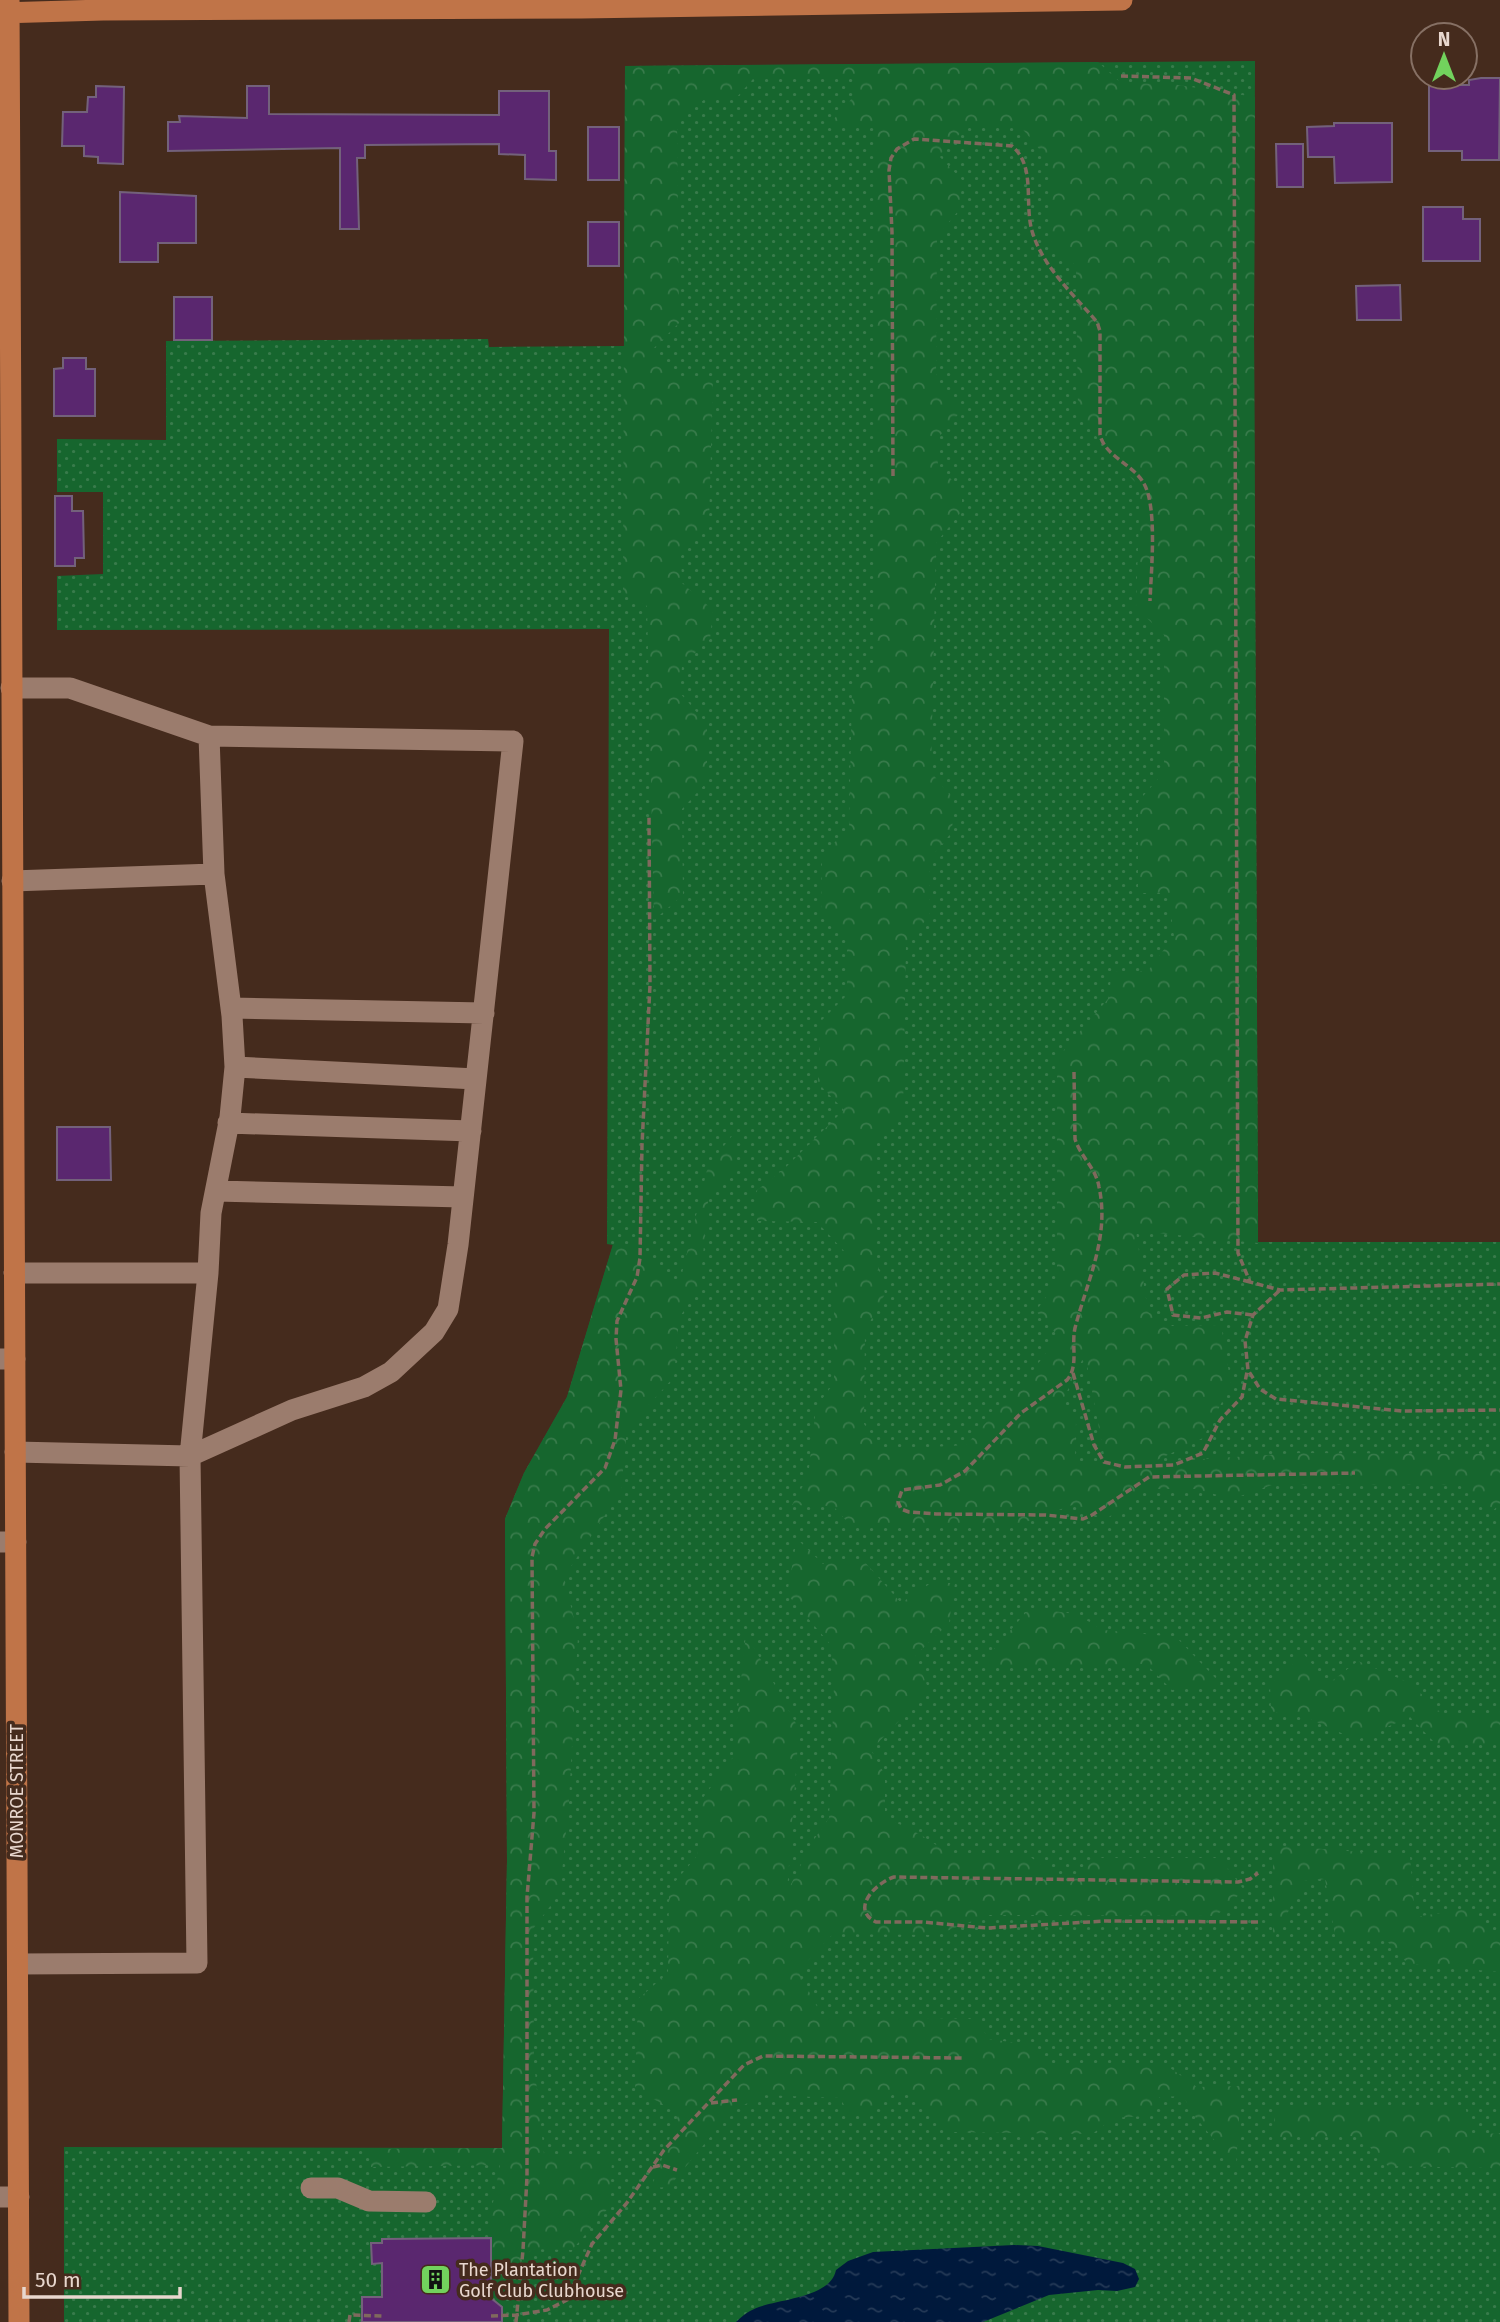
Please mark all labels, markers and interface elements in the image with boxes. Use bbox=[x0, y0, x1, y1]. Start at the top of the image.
north arrow bbox=[1409, 21, 1479, 91]
text: N bbox=[1438, 28, 1450, 51]
street label: MONROE STREET bbox=[6, 1723, 28, 1858]
scale bar bbox=[24, 2256, 180, 2300]
place label: The Plantation Golf Club Clubhouse bbox=[459, 2259, 624, 2302]
building icon: The Plantation Golf Club Clubhouse bbox=[419, 2263, 453, 2297]
text: 50 m bbox=[35, 2267, 81, 2293]

